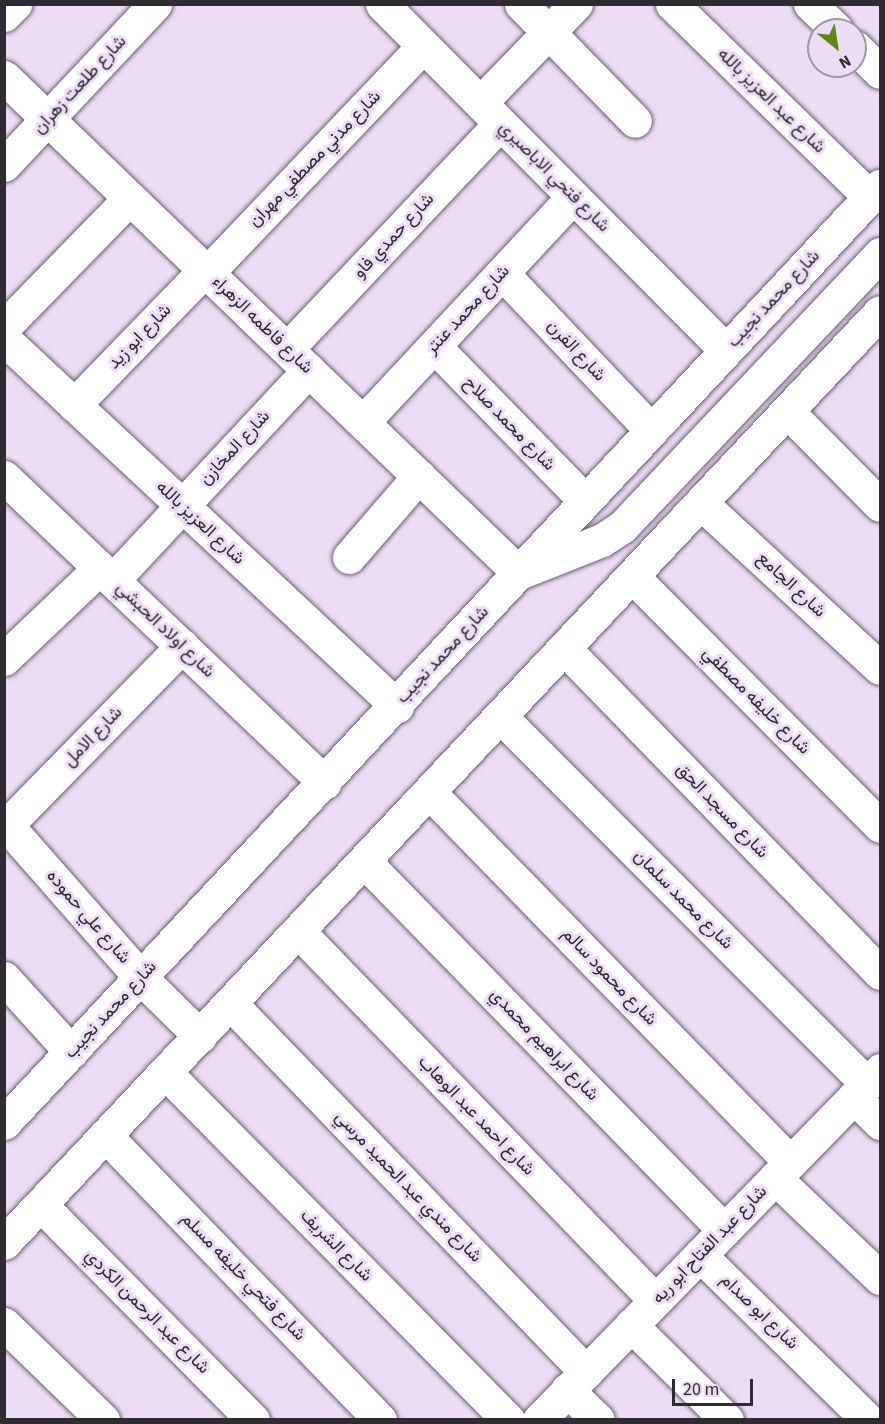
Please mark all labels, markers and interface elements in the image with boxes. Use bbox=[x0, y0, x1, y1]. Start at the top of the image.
north arrow bbox=[807, 18, 867, 78]
street label: شارع طلعت زهران bbox=[29, 31, 131, 139]
street label: شارع عبد العزيز بالله bbox=[712, 44, 830, 158]
text: N bbox=[835, 50, 855, 74]
street label: شارع مدني مصطفي مهران bbox=[244, 86, 386, 232]
street label: شارع فتحي الاباصيري bbox=[494, 117, 614, 237]
street label: شارع حمدي فاو bbox=[349, 189, 439, 283]
street label: شارع محمد نجيب bbox=[723, 246, 825, 352]
street label: شارع محمد عنتر bbox=[421, 261, 515, 359]
street label: شارع فاطمه الزهراء bbox=[207, 271, 317, 379]
street label: شارع ابو زيد bbox=[104, 300, 176, 374]
street label: شارع الفرن bbox=[542, 316, 610, 386]
street label: شارع محمد صلاح bbox=[458, 372, 560, 476]
street label: شارع المخازن bbox=[195, 406, 275, 490]
street label: شارع العزيز بالله bbox=[151, 476, 249, 570]
street label: شارع الجامع bbox=[752, 548, 830, 622]
street label: شارع اولاد الحبشي bbox=[111, 577, 219, 683]
street label: شارع محمد نجيب bbox=[392, 602, 494, 708]
street label: شارع خليفه مصطفي bbox=[698, 643, 814, 759]
street label: شارع الامل bbox=[59, 702, 127, 772]
street label: شارع مسجد الحق bbox=[671, 759, 773, 863]
street label: شارع محمد سلمان bbox=[629, 846, 737, 954]
street label: شارع علي حموده bbox=[41, 866, 135, 968]
street label: شارع محمود سالم bbox=[557, 924, 661, 1030]
street label: شارع محمد نجيب bbox=[60, 957, 162, 1063]
street label: شارع ابراهيم محمدي bbox=[485, 984, 603, 1106]
street label: شارع احمد عبد الوهاب bbox=[413, 1051, 539, 1181]
street label: شارع مندي عبد الحميد مرسي bbox=[330, 1107, 486, 1267]
street label: شارع عبد الفتاح ابو ريه bbox=[648, 1181, 772, 1309]
street label: شارع الشريف bbox=[295, 1205, 377, 1287]
street label: شارع فتحي خليفه مسلم bbox=[176, 1208, 310, 1346]
street label: شارع عبد الرحمن الكردي bbox=[80, 1245, 214, 1379]
street label: شارع ابو صدام bbox=[715, 1269, 803, 1355]
scale bar bbox=[675, 1367, 756, 1405]
text: 20 m bbox=[683, 1377, 719, 1402]

